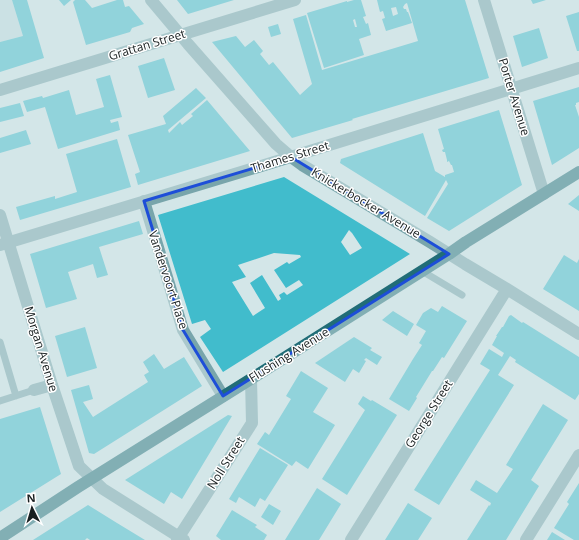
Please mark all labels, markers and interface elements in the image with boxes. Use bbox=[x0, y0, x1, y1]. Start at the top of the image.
street label: Grattan Street bbox=[106, 25, 187, 64]
street label: Porter Avenue bbox=[495, 56, 534, 138]
street label: Thames Street bbox=[249, 137, 331, 176]
street label: Knickerbocker Avenue bbox=[308, 163, 424, 242]
street label: Vandervoort Place bbox=[145, 229, 192, 331]
street label: Morgan Avenue bbox=[20, 304, 63, 394]
street label: Flushing Avenue bbox=[245, 323, 332, 386]
street label: George Street bbox=[401, 376, 456, 451]
street label: Noll Street bbox=[203, 433, 248, 492]
north arrow bbox=[12, 488, 52, 528]
text: N bbox=[26, 490, 36, 505]

